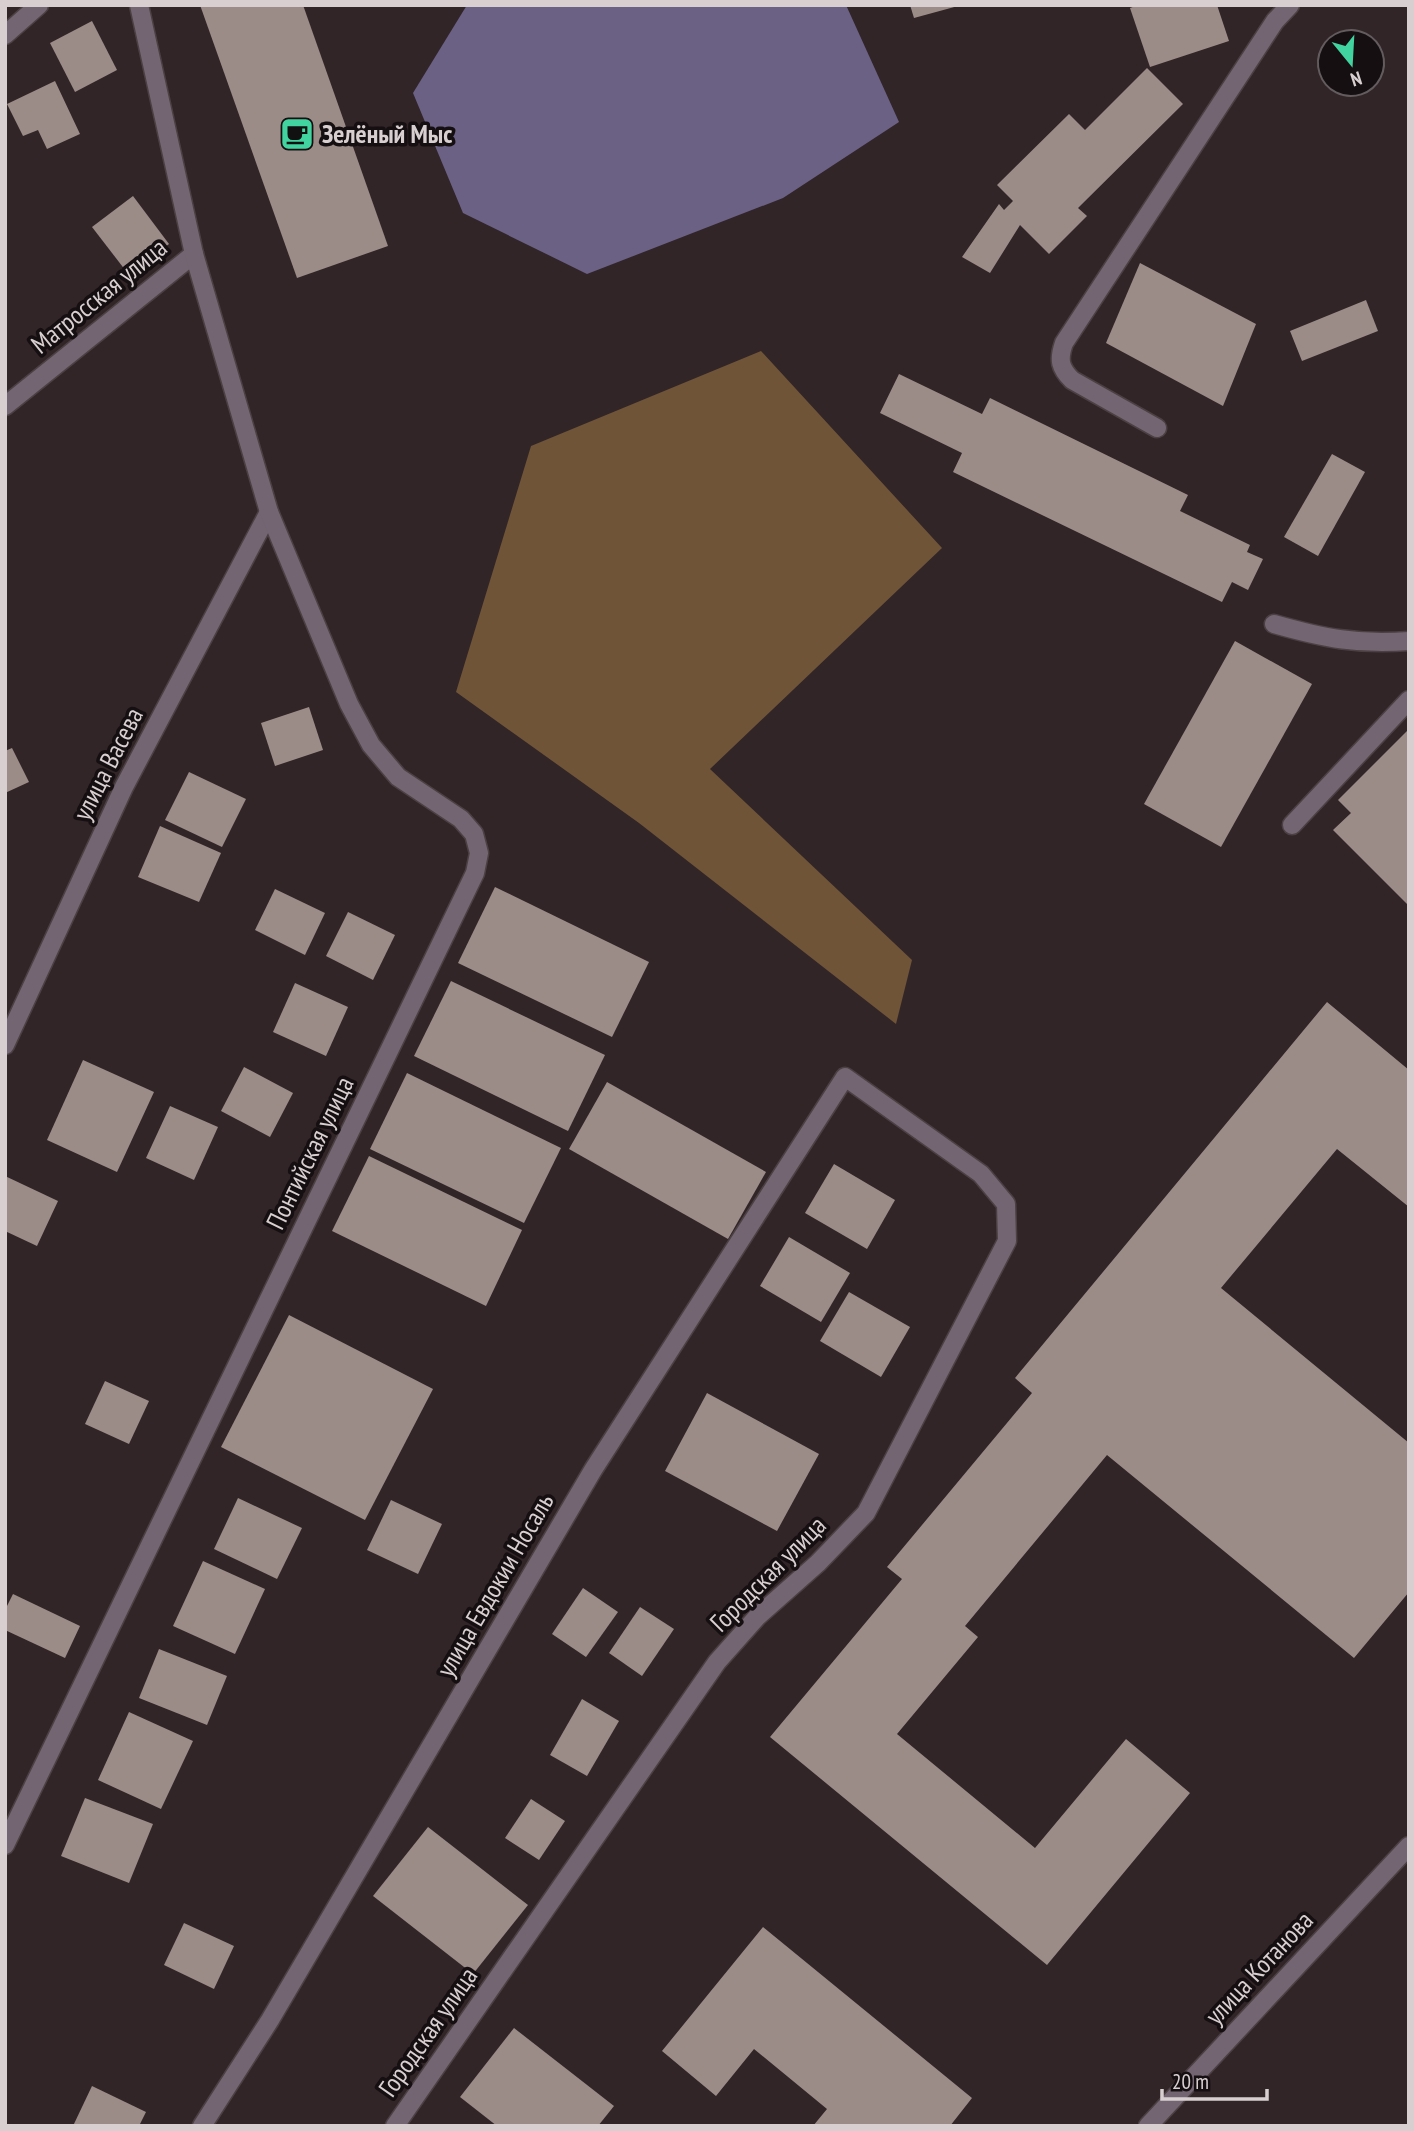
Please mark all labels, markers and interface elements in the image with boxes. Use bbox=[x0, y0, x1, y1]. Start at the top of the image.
north arrow bbox=[1316, 28, 1386, 98]
text: N bbox=[1348, 66, 1365, 92]
cafe icon: Зелёный Мыс bbox=[278, 115, 316, 153]
place label: Зелёный Мыс bbox=[322, 117, 452, 150]
street label: Матросская улица bbox=[24, 231, 173, 360]
street label: улица Васева bbox=[65, 702, 150, 826]
street label: Понтийская улица bbox=[258, 1071, 361, 1235]
street label: улица Евдокии Носаль bbox=[429, 1487, 561, 1683]
street label: Городская улица bbox=[703, 1509, 833, 1639]
street label: улица Котанова bbox=[1198, 1904, 1320, 2031]
street label: Городская улица bbox=[371, 1961, 484, 2103]
scale bar bbox=[1162, 2058, 1267, 2102]
text: 20 m bbox=[1172, 2068, 1209, 2095]

